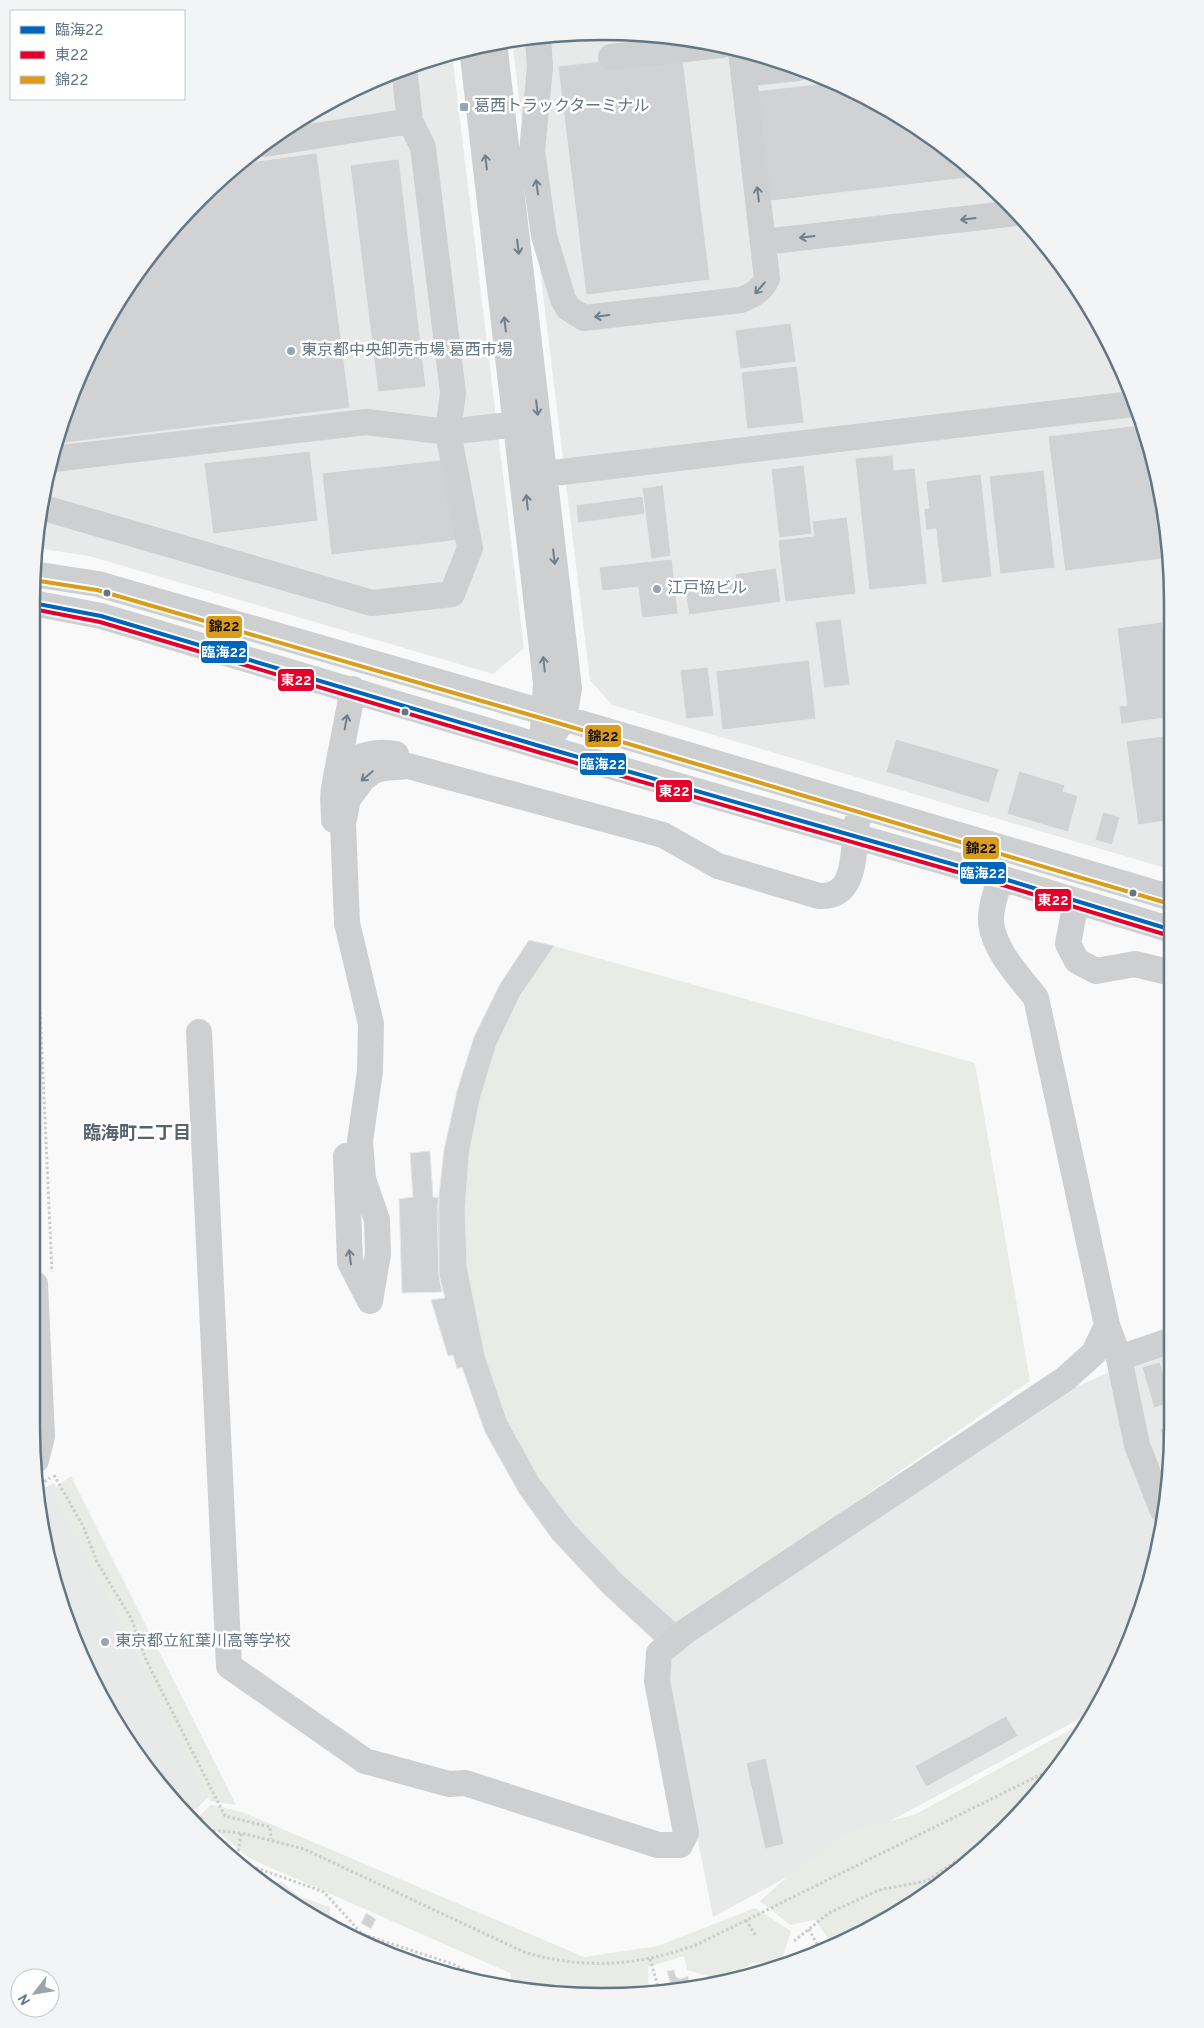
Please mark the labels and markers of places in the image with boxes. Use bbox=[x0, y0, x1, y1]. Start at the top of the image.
place label: 葛西トラックターミナル bbox=[474, 97, 649, 117]
marker: 葛西トラックターミナル bbox=[458, 101, 470, 113]
place label: 東京都中央卸売市場 葛西市場 bbox=[301, 340, 513, 361]
marker: 東京都中央卸売市場 葛西市場 bbox=[285, 345, 297, 357]
place label: 江戸協ビル bbox=[667, 579, 747, 599]
marker: 江戸協ビル bbox=[651, 583, 663, 595]
unlabelled marker bbox=[102, 588, 112, 598]
unlabelled marker bbox=[400, 707, 410, 717]
unlabelled marker bbox=[1128, 888, 1138, 898]
place label: 東京都立紅葉川高等学校 bbox=[115, 1632, 291, 1652]
marker: 東京都立紅葉川高等学校 bbox=[99, 1636, 111, 1648]

